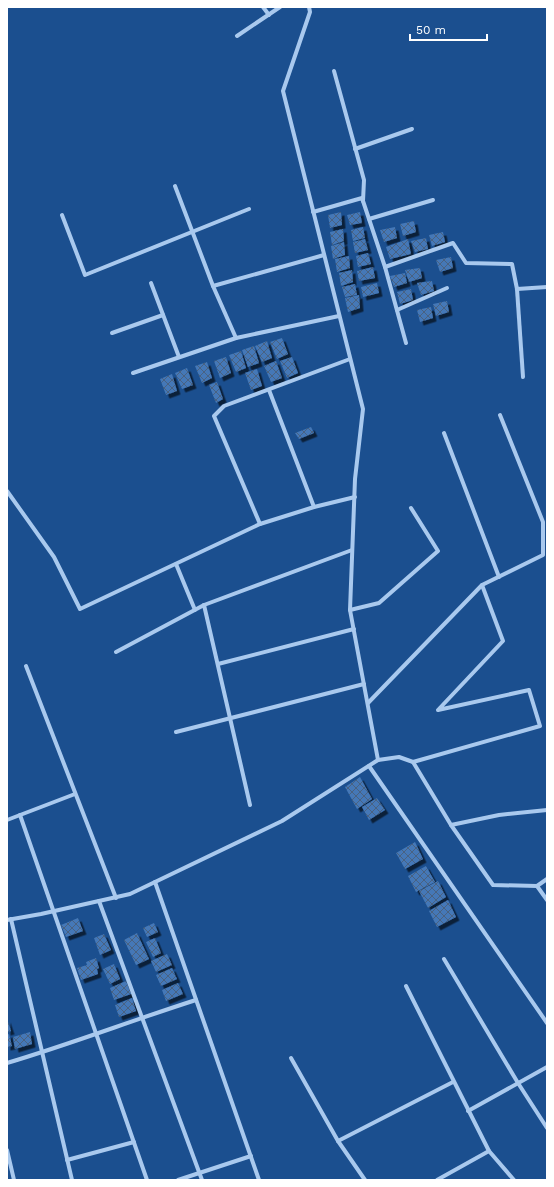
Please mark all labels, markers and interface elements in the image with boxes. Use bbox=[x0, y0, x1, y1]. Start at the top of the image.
scale bar bbox=[410, 16, 487, 42]
text: 50 m bbox=[416, 23, 446, 37]

